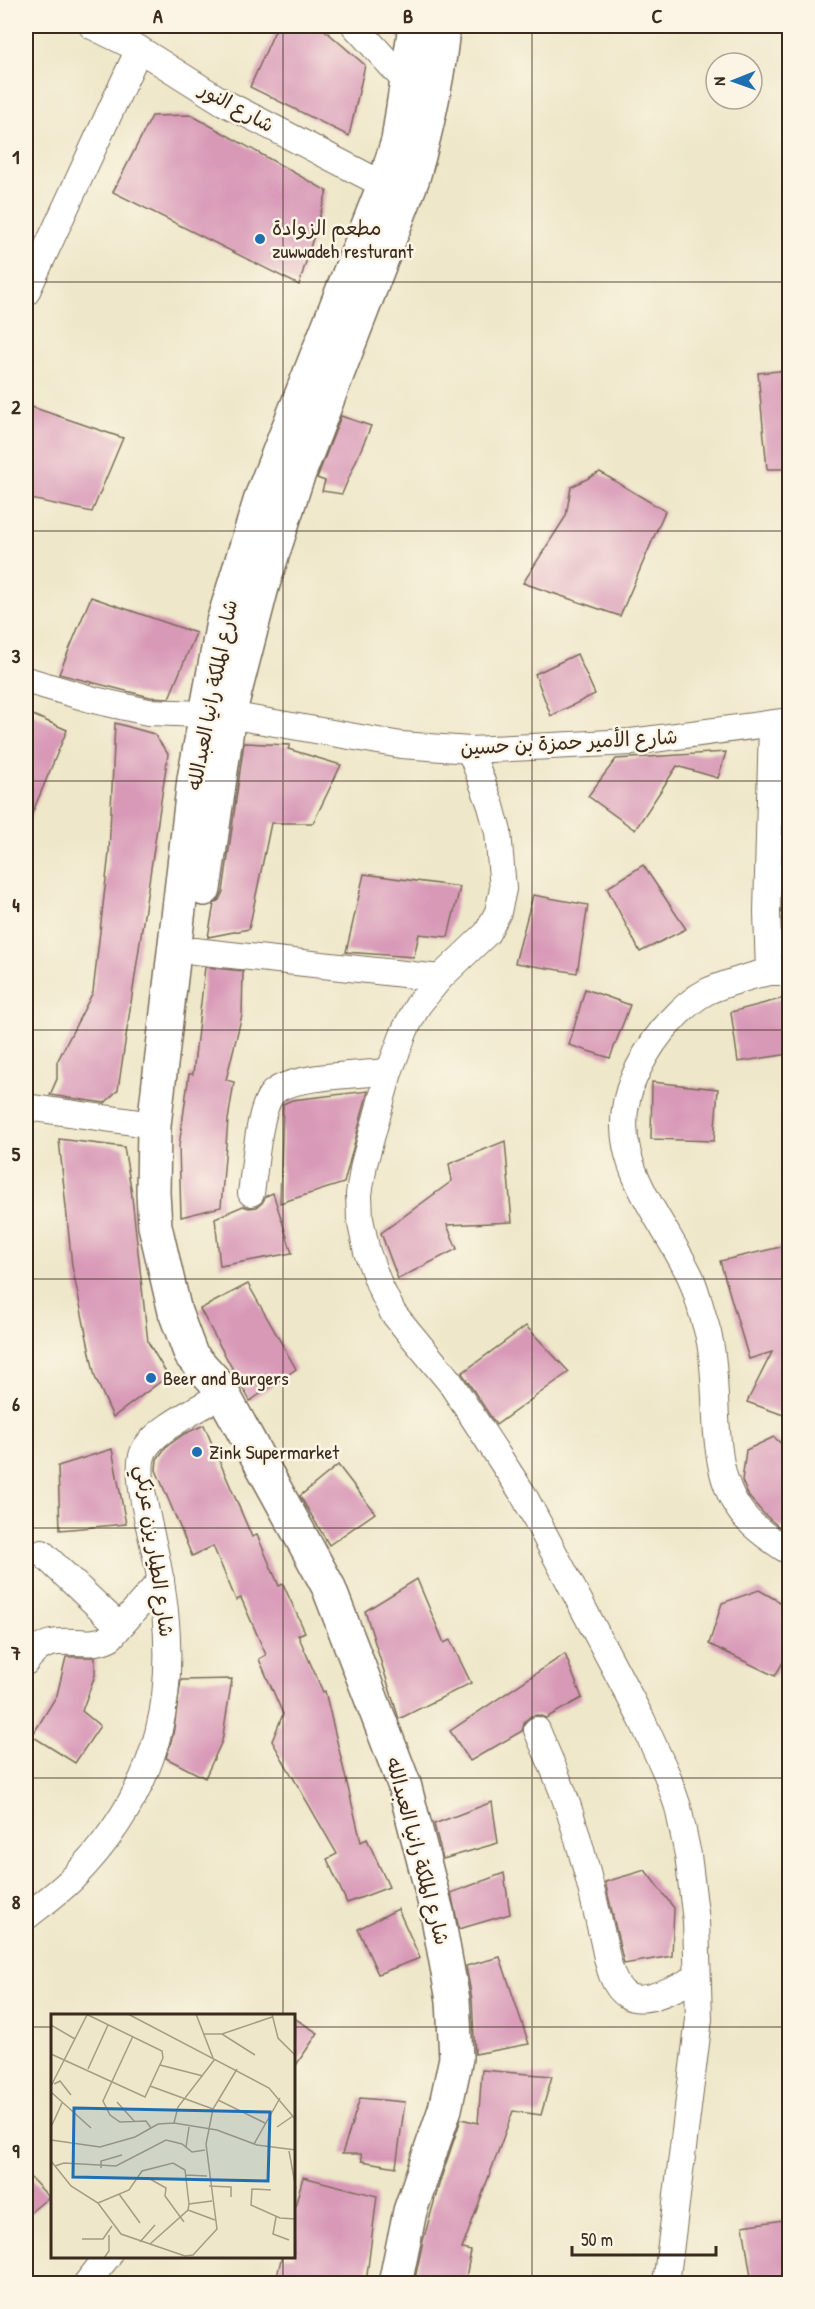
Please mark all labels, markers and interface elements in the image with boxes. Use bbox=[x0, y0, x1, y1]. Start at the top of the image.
text: A bbox=[153, 2, 163, 29]
text: B bbox=[403, 2, 413, 29]
text: C bbox=[652, 2, 663, 29]
north arrow bbox=[704, 51, 764, 111]
street label: شارع النور bbox=[193, 74, 279, 139]
text: N bbox=[708, 76, 730, 86]
text: 1 bbox=[12, 143, 20, 170]
place label: مطعم الزوادة zuwwadeh resturant bbox=[272, 214, 414, 264]
marker: مطعم الزوادة zuwwadeh resturant bbox=[253, 232, 267, 246]
text: 2 bbox=[11, 393, 21, 420]
street label: شارع الملكة رانيا العبدالله bbox=[180, 597, 244, 793]
text: 3 bbox=[12, 642, 21, 669]
street label: شارع الأمير حمزة بن حسين bbox=[460, 722, 678, 762]
text: 4 bbox=[12, 891, 20, 918]
text: 5 bbox=[12, 1140, 21, 1167]
place label: Beer and Burgers bbox=[163, 1364, 289, 1391]
marker: Beer and Burgers bbox=[144, 1371, 158, 1385]
text: 6 bbox=[12, 1390, 20, 1417]
place label: Zink Supermarket bbox=[209, 1438, 340, 1465]
marker: Zink Supermarket bbox=[190, 1445, 204, 1459]
street label: شارع الطيار يزن عرنكي bbox=[125, 1463, 181, 1639]
text: 7 bbox=[10, 1639, 21, 1666]
street label: شارع الملكة رانيا العبدالله bbox=[379, 1754, 457, 1948]
text: 8 bbox=[12, 1888, 21, 1915]
inset map bbox=[51, 2014, 296, 2258]
text: 9 bbox=[12, 2137, 20, 2164]
scale bar bbox=[572, 2219, 716, 2257]
text: 50 m bbox=[581, 2227, 613, 2252]

